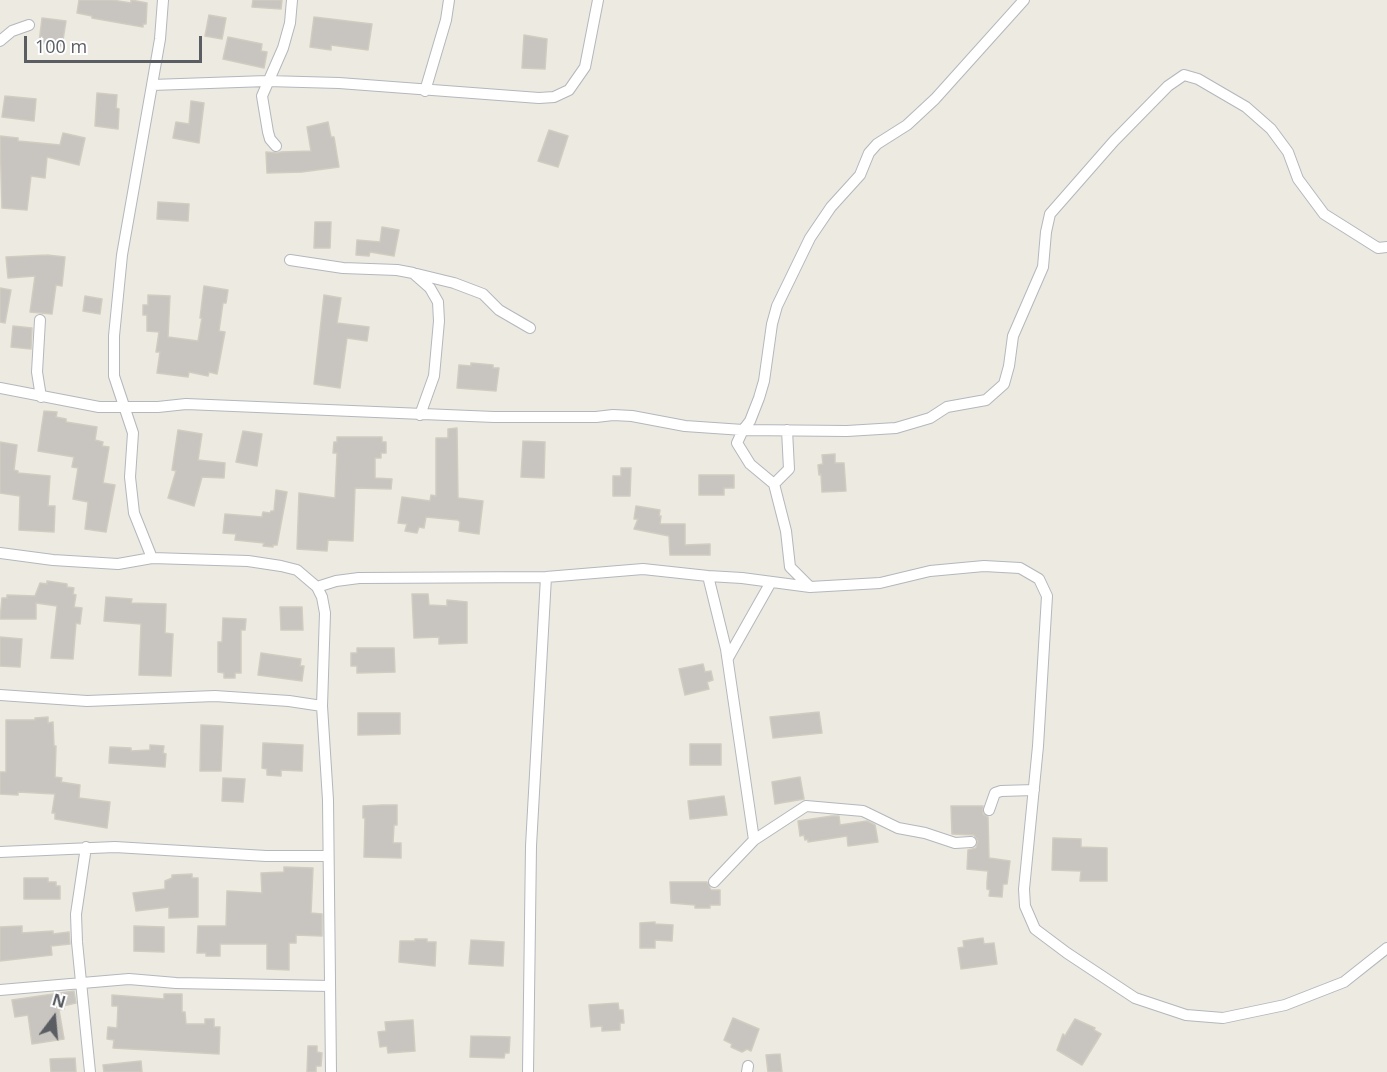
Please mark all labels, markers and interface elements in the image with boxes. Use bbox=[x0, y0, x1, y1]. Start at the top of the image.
scale bar bbox=[27, 24, 206, 62]
text: 100 m bbox=[35, 34, 87, 58]
north arrow bbox=[24, 988, 84, 1048]
text: N bbox=[50, 988, 68, 1013]

